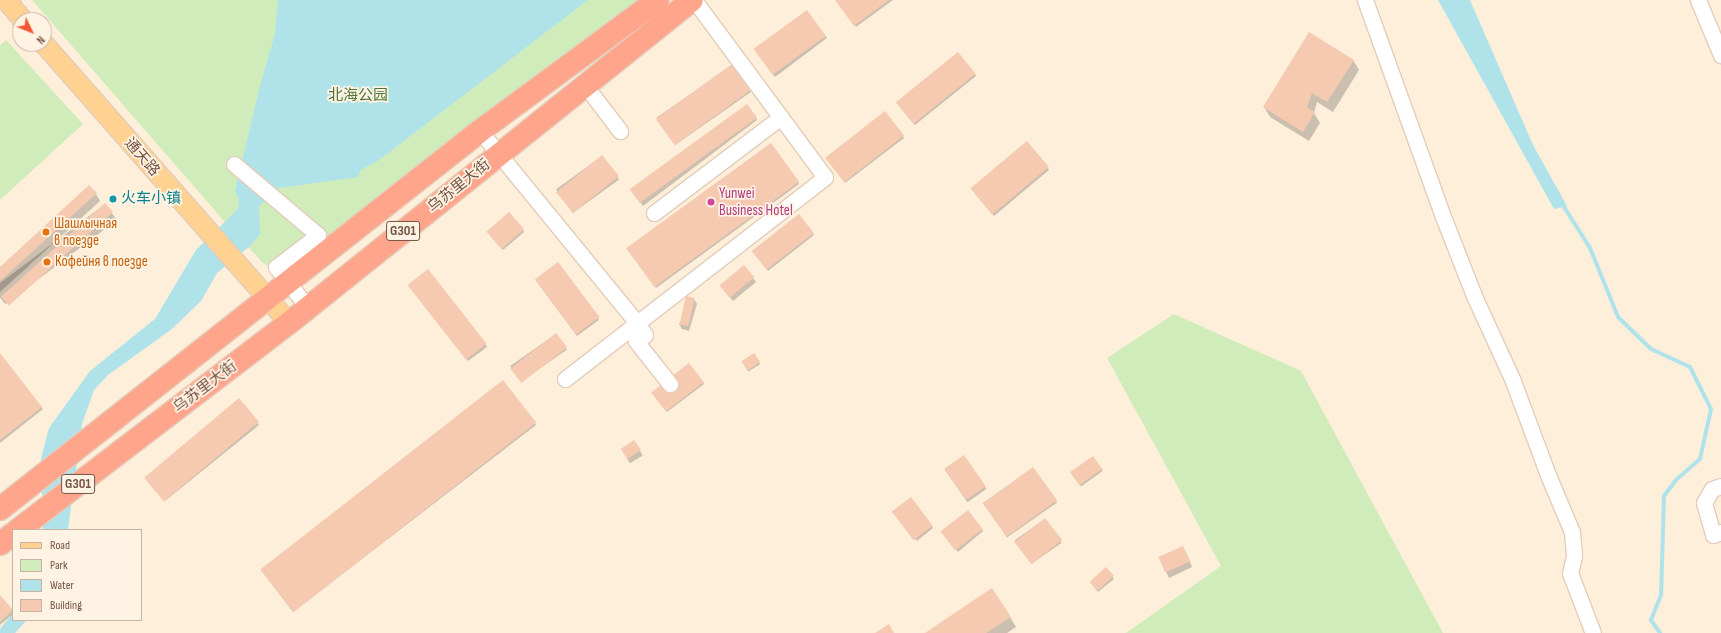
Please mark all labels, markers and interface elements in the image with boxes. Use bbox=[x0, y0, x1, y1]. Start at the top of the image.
north arrow bbox=[12, 12, 52, 52]
text: N bbox=[34, 33, 47, 46]
park label: 北海公园 bbox=[328, 87, 388, 105]
street label: 通天路 bbox=[120, 134, 164, 180]
street label: 乌苏里大街 bbox=[424, 155, 494, 217]
place label: Yunwei Business Hotel bbox=[719, 184, 793, 219]
place label: 火车小镇 bbox=[121, 190, 181, 208]
marker: 火车小镇 bbox=[108, 194, 118, 204]
marker: Yunwei Business Hotel bbox=[706, 197, 716, 207]
place label: Шашлычная в поезде bbox=[54, 214, 117, 249]
road number: G301 bbox=[386, 219, 420, 243]
marker: Шашлычная в поезде bbox=[41, 227, 51, 237]
place label: Кофейня в поезде bbox=[55, 253, 148, 271]
marker: Кофейня в поезде bbox=[42, 257, 52, 267]
street label: 乌苏里大街 bbox=[170, 357, 240, 417]
road number: G301 bbox=[61, 472, 95, 496]
legend bbox=[12, 529, 142, 621]
text: Road bbox=[50, 538, 70, 553]
text: Park bbox=[50, 558, 68, 573]
text: Water bbox=[50, 578, 74, 593]
text: Building bbox=[50, 598, 82, 613]

